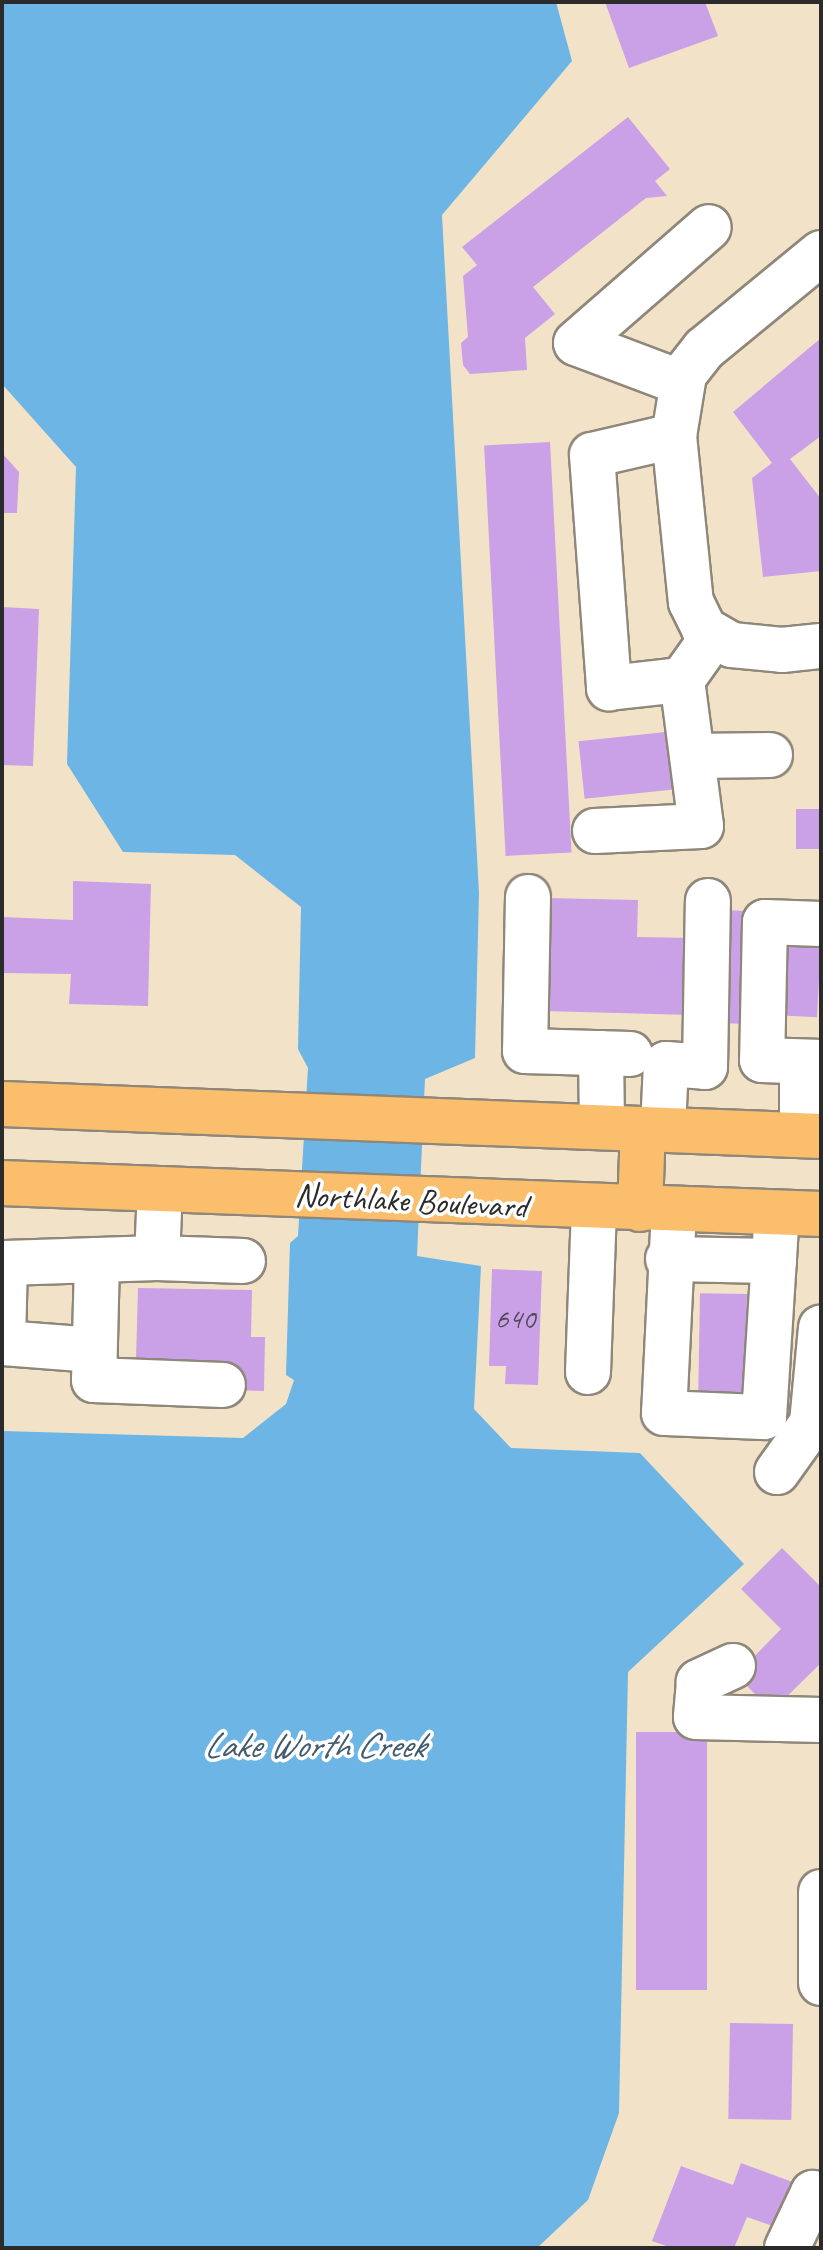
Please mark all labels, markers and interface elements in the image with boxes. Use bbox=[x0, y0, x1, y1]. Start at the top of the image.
street label: Northlake Boulevard bbox=[294, 1174, 528, 1226]
house number: 640 bbox=[495, 1300, 535, 1336]
water label: Lake Worth Creek bbox=[204, 1724, 424, 1768]

